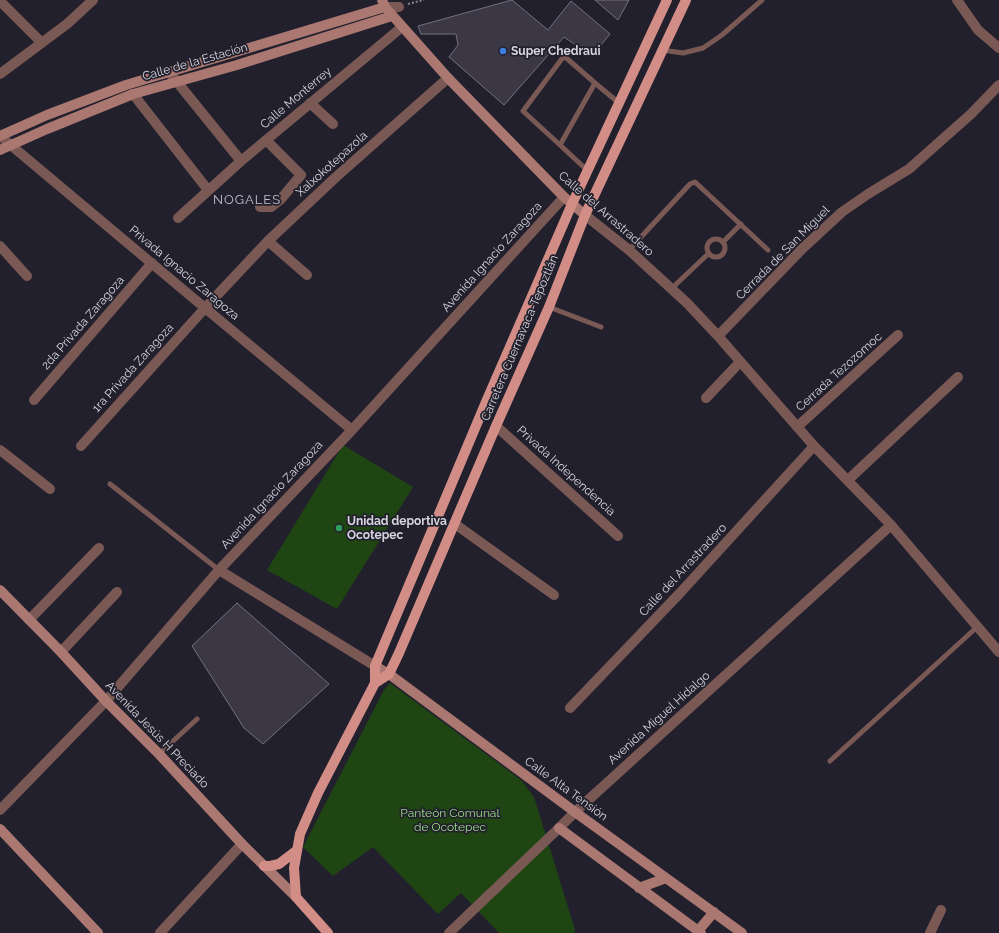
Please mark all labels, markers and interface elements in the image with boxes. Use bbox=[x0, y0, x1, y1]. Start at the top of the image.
street label: Calle de la Estación bbox=[141, 40, 249, 84]
place label: Super Chedraui bbox=[511, 44, 600, 58]
marker: Super Chedraui bbox=[498, 46, 508, 56]
street label: Calle Monterrey bbox=[257, 64, 335, 132]
street label: Xalxokotepazola bbox=[293, 128, 371, 200]
street label: Calle del Arrastradero bbox=[555, 169, 657, 259]
district label: NOGALES bbox=[213, 192, 281, 208]
street label: Avenida Ignacio Zaragoza bbox=[439, 199, 545, 315]
street label: Cerrada de San Miguel bbox=[733, 203, 833, 303]
street label: Privada Ignacio Zaragoza bbox=[126, 223, 242, 323]
street label: Carretera Cuernavaca-Tepoztlán bbox=[478, 253, 562, 423]
street label: 2da Privada Zaragoza bbox=[38, 273, 128, 373]
street label: 1ra Privada Zaragoza bbox=[89, 321, 177, 415]
street label: Cerrada Tezozomoc bbox=[793, 330, 885, 414]
street label: Privada Independencia bbox=[514, 423, 618, 519]
street label: Avenida Ignacio Zaragoza bbox=[218, 438, 326, 552]
place label: Unidad deportiva Ocotepec bbox=[347, 514, 447, 542]
street label: Calle del Arrastradero bbox=[636, 521, 730, 619]
marker: Unidad deportiva Ocotepec bbox=[334, 523, 344, 533]
street label: Avenida Miguel Hidalgo bbox=[605, 668, 713, 768]
street label: Avenida Jesús H Preciado bbox=[102, 679, 212, 791]
street label: Calle Alta Tensión bbox=[522, 754, 610, 824]
park label: Panteón Comunal de Ocotepec bbox=[400, 806, 500, 834]

